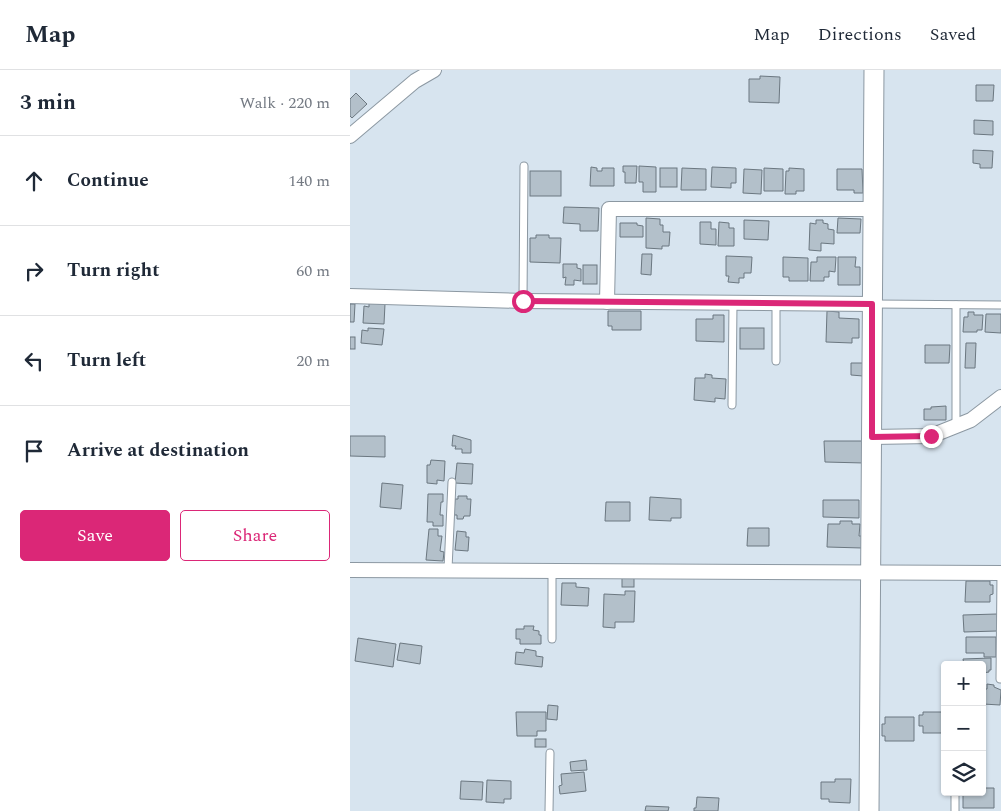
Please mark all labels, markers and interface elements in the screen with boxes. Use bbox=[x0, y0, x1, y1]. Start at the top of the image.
text: Map bbox=[25, 17, 75, 53]
text: Map bbox=[754, 21, 790, 48]
text: Directions bbox=[818, 21, 902, 48]
text: Saved bbox=[930, 21, 976, 48]
text: 3 min bbox=[20, 87, 76, 119]
text: Walk · 220 m bbox=[239, 91, 330, 115]
text: Continue bbox=[67, 166, 149, 195]
icon: ahead bbox=[20, 167, 48, 195]
text: 140 m bbox=[288, 169, 330, 193]
text: Turn right bbox=[67, 256, 160, 285]
icon: right bbox=[20, 257, 48, 285]
text: 60 m bbox=[296, 259, 330, 283]
route start bbox=[512, 290, 535, 313]
text: Turn left bbox=[67, 346, 146, 375]
icon: left bbox=[20, 347, 48, 375]
text: 20 m bbox=[296, 349, 330, 373]
route end bbox=[920, 425, 943, 448]
text: Arrive at destination bbox=[67, 436, 249, 465]
icon: arrive bbox=[20, 437, 48, 465]
button: Save bbox=[20, 510, 170, 561]
button: Share bbox=[180, 510, 330, 561]
map controls bbox=[941, 661, 986, 796]
button: + bbox=[941, 661, 986, 706]
button: − bbox=[941, 706, 986, 751]
button: layers bbox=[941, 751, 986, 796]

